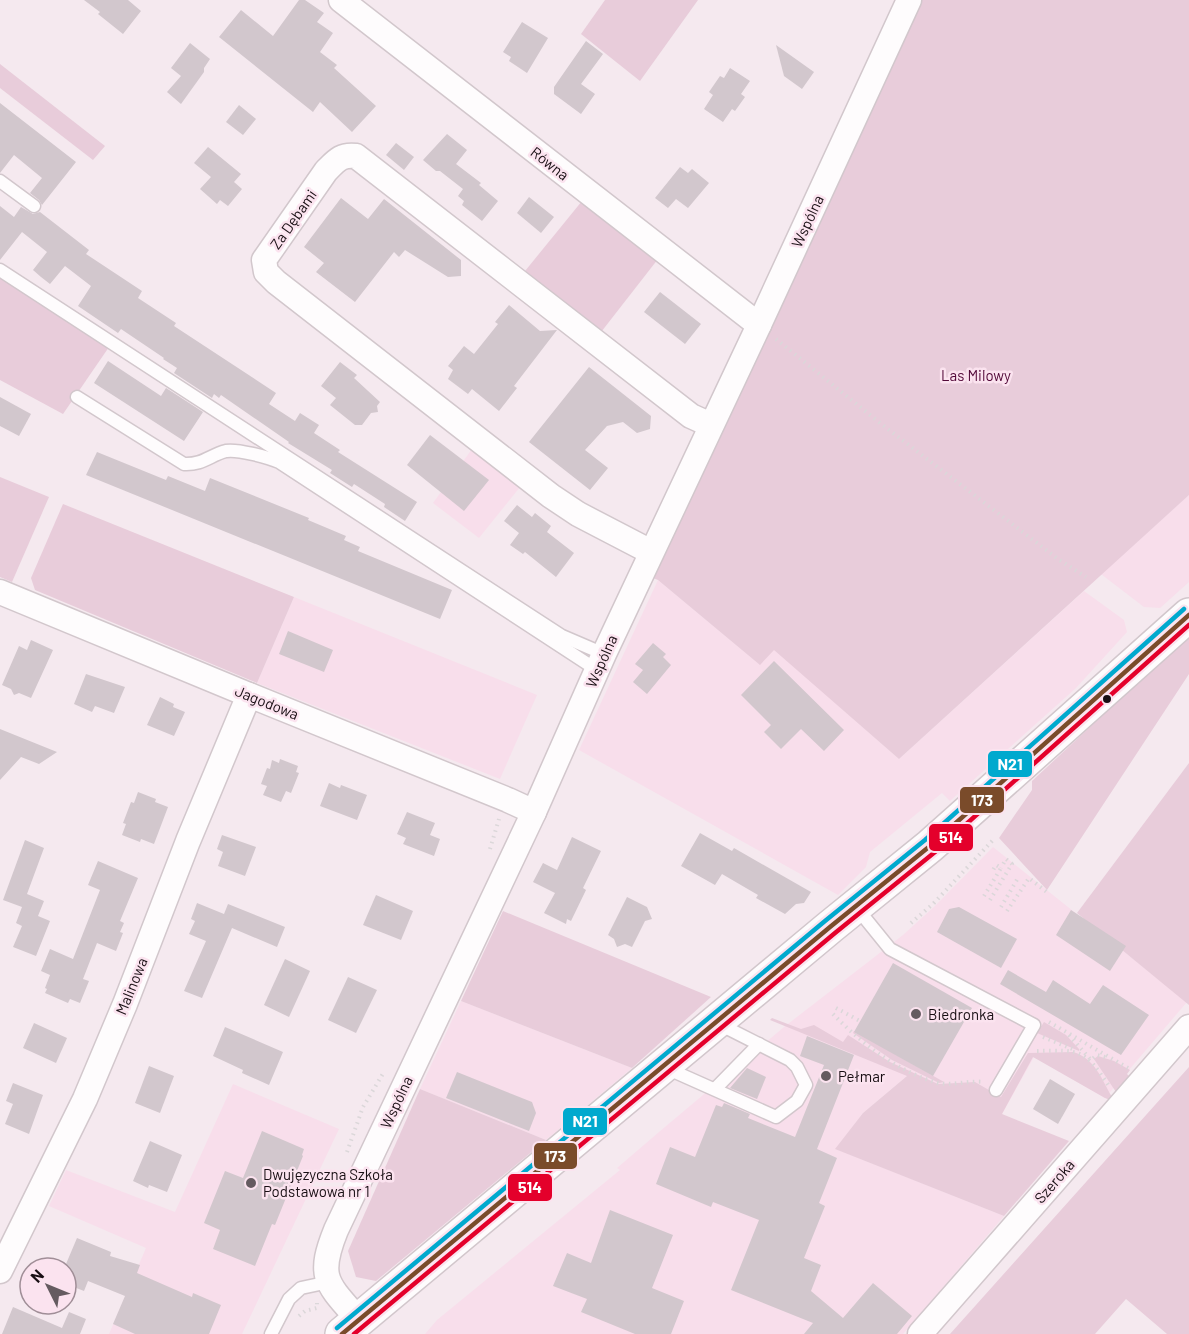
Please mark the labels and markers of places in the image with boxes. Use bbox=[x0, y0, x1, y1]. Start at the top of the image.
unlabelled marker bbox=[1101, 693, 1113, 705]
place label: Biedronka bbox=[928, 1005, 994, 1023]
marker: Biedronka bbox=[909, 1007, 923, 1021]
place label: Pełmar bbox=[838, 1067, 886, 1085]
marker: Pełmar bbox=[819, 1069, 833, 1083]
place label: Dwujęzyczna Szkoła Podstawowa nr 1 bbox=[263, 1165, 393, 1200]
marker: Dwujęzyczna Szkoła Podstawowa nr 1 bbox=[244, 1176, 258, 1190]

